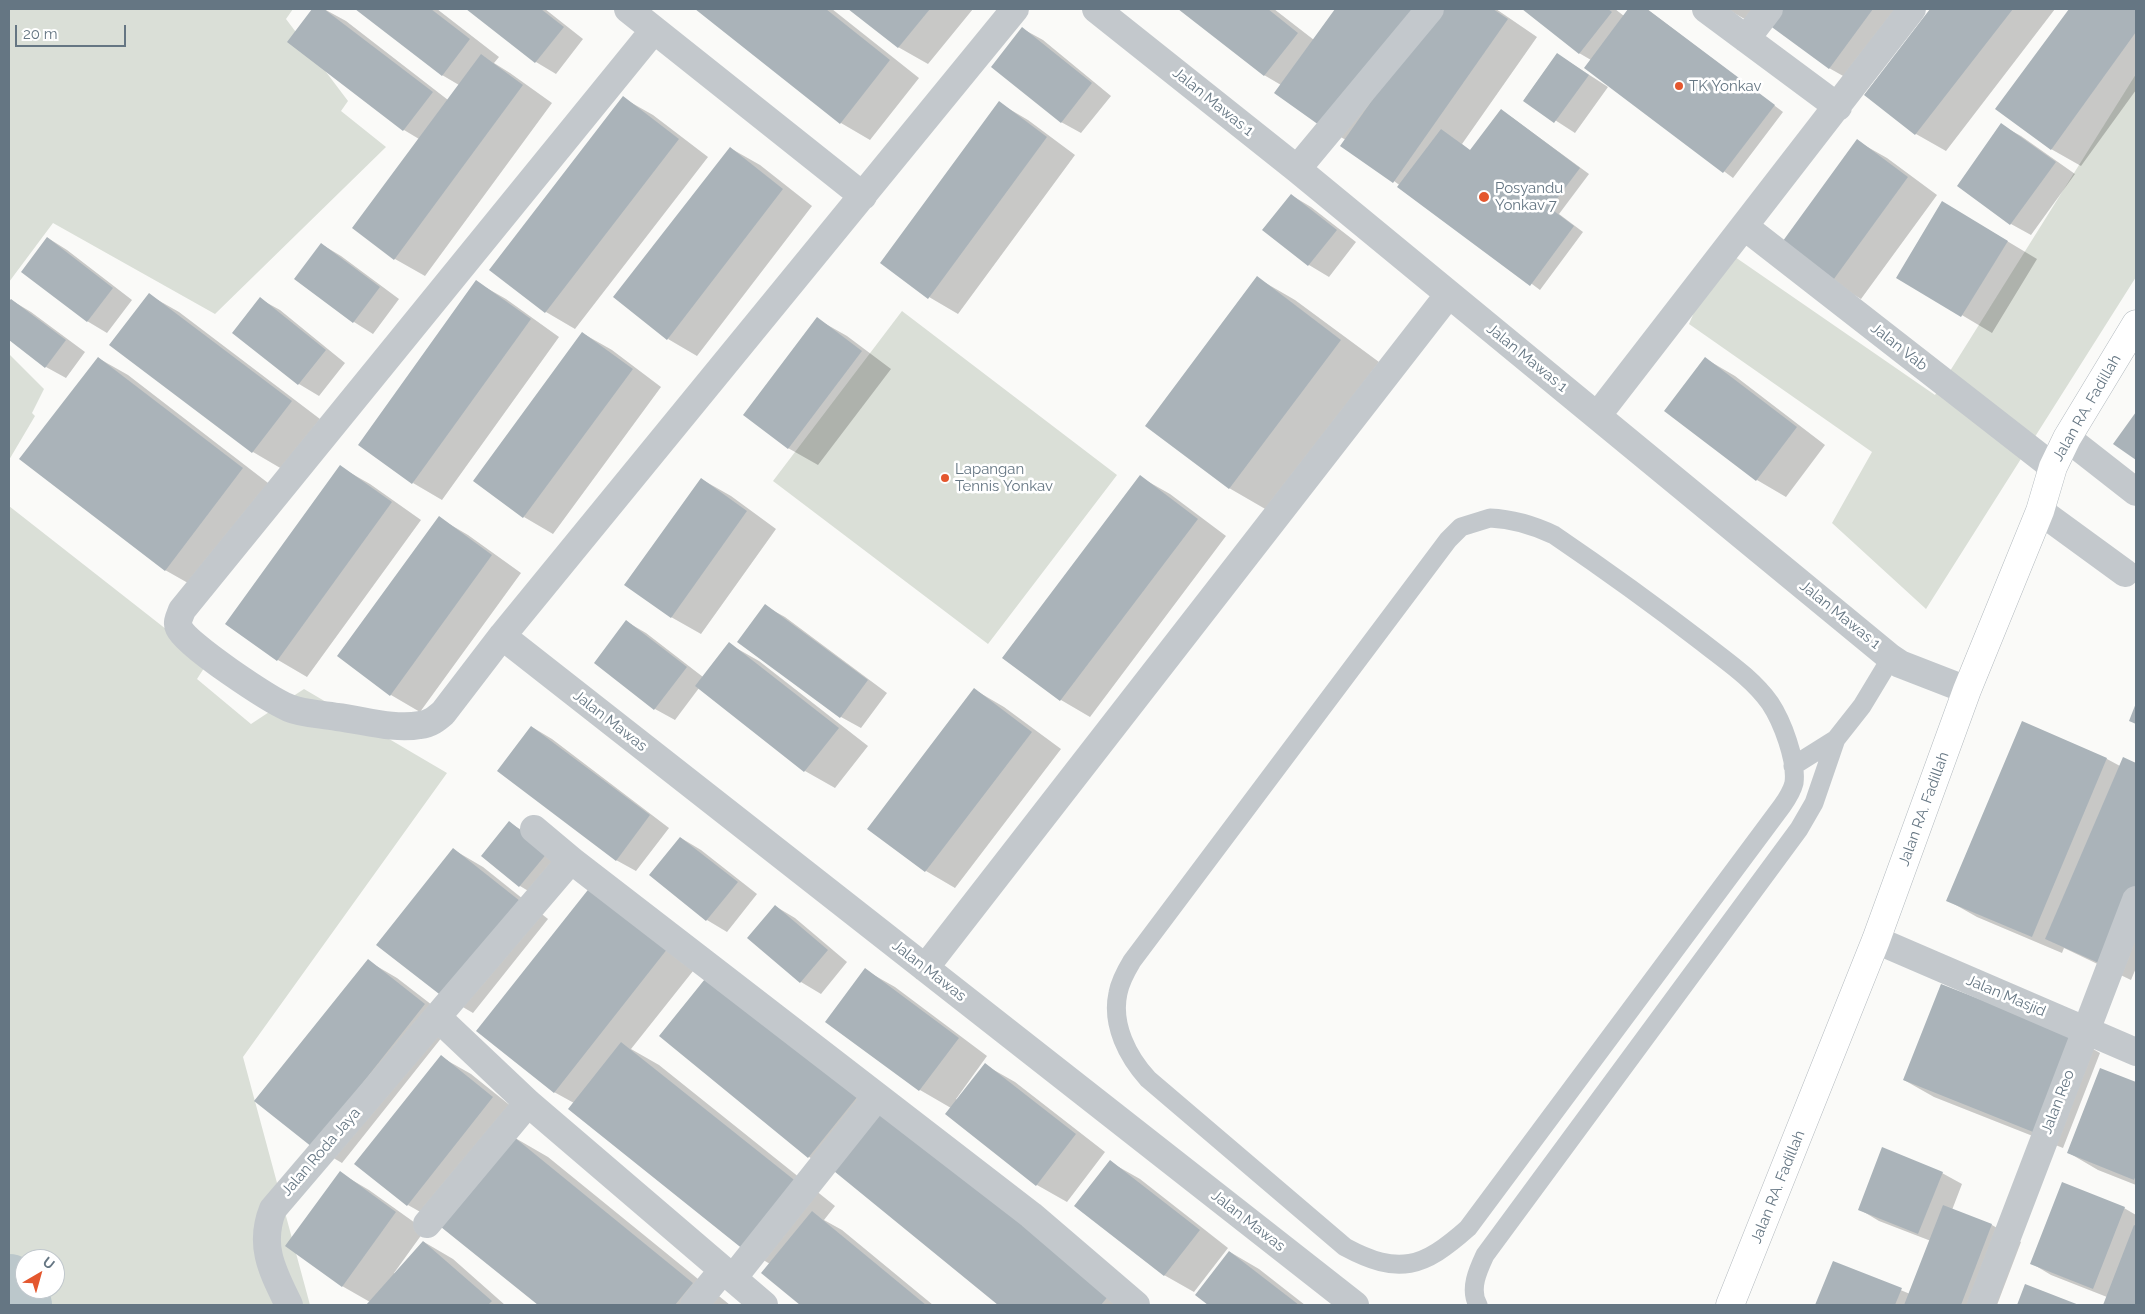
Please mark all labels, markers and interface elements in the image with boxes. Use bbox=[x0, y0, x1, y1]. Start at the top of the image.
scale bar bbox=[18, 15, 129, 47]
text: 20 m bbox=[23, 25, 58, 43]
street label: Jalan Mawas 1 bbox=[1169, 64, 1257, 140]
place label: TK Yonkav bbox=[1689, 77, 1762, 95]
marker: TK Yonkav bbox=[1673, 80, 1685, 92]
place label: Posyandu Yonkav 7 bbox=[1495, 179, 1563, 214]
marker: Posyandu Yonkav 7 bbox=[1477, 190, 1491, 204]
street label: Jalan Vab bbox=[1867, 319, 1931, 375]
street label: Jalan Mawas 1 bbox=[1483, 320, 1571, 396]
street label: Jalan RA. Fadillah bbox=[2049, 351, 2125, 465]
place label: Lapangan Tennis Yonkav bbox=[955, 460, 1053, 495]
marker: Lapangan Tennis Yonkav bbox=[939, 472, 951, 484]
street label: Jalan Mawas 1 bbox=[1796, 577, 1884, 653]
street label: Jalan Mawas bbox=[570, 687, 650, 755]
street label: Jalan RA. Fadillah bbox=[1895, 749, 1953, 869]
street label: Jalan Mawas bbox=[889, 937, 969, 1005]
street label: Jalan Masjid bbox=[1964, 971, 2048, 1021]
street label: Jalan Reo bbox=[2038, 1067, 2078, 1137]
street label: Jalan Roda Jaya bbox=[278, 1104, 364, 1200]
street label: Jalan RA. Fadillah bbox=[1747, 1128, 1809, 1246]
street label: Jalan Mawas bbox=[1208, 1187, 1288, 1255]
north arrow bbox=[15, 1249, 65, 1299]
text: U bbox=[40, 1253, 58, 1273]

